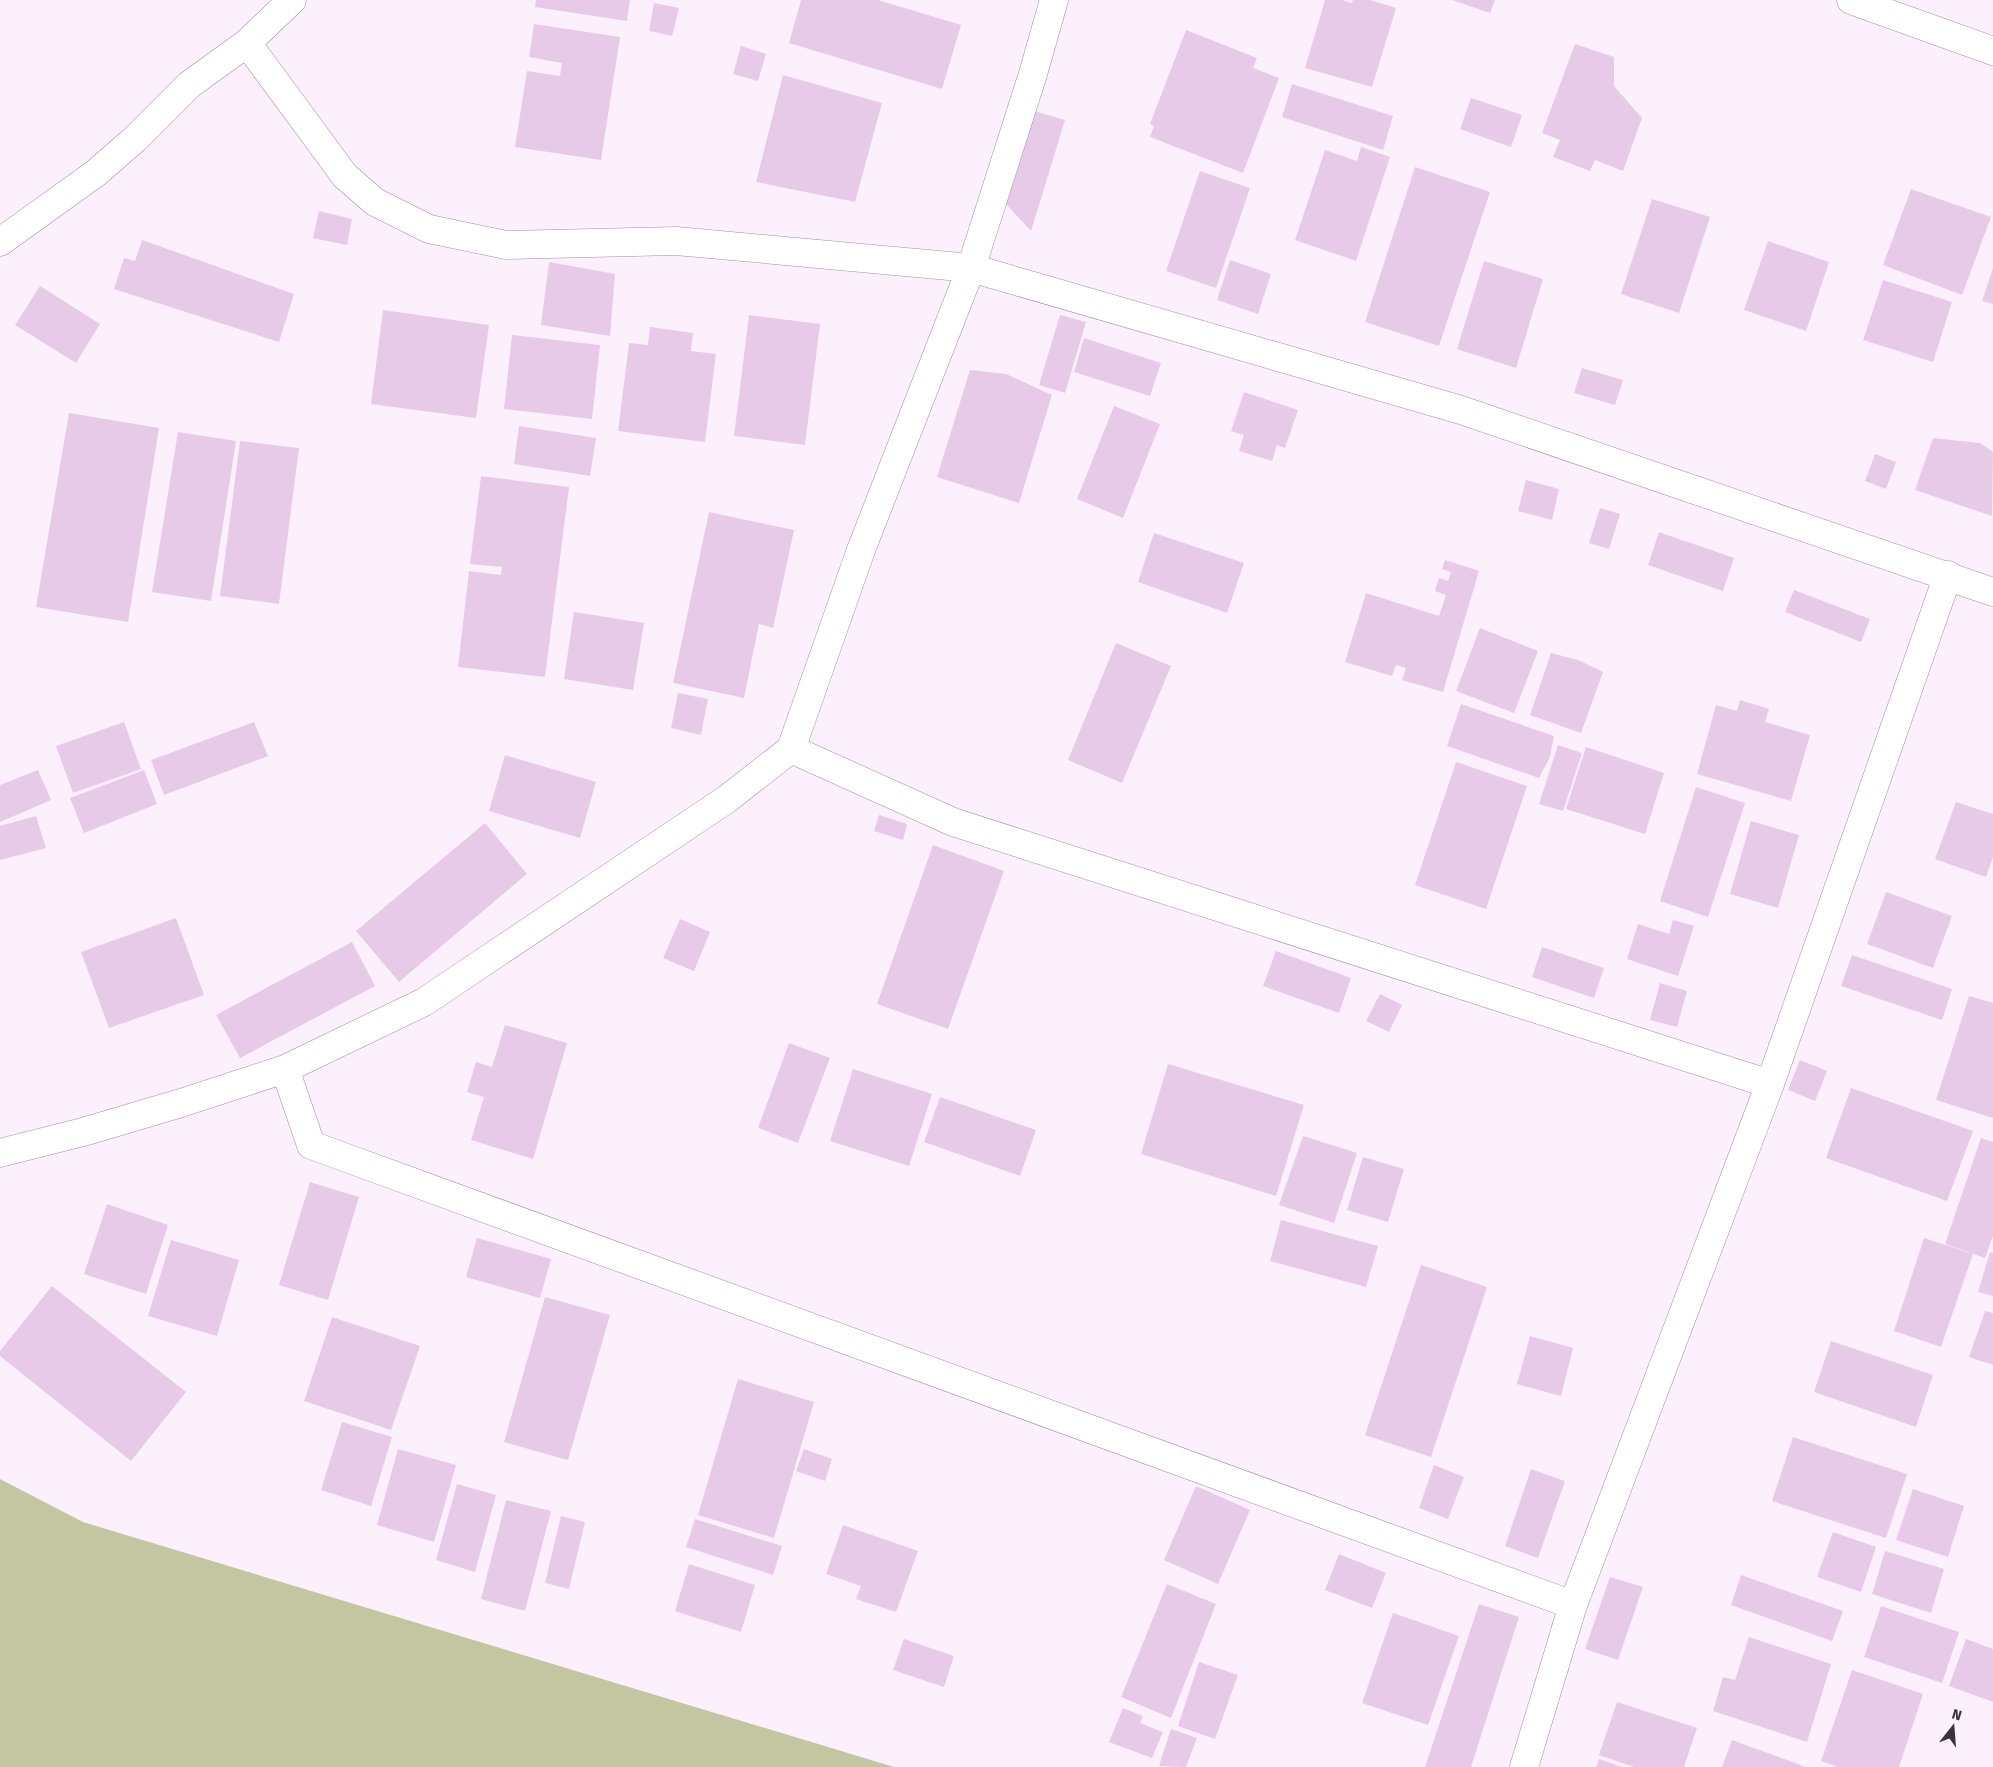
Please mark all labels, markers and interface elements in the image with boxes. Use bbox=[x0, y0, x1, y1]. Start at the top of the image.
north arrow bbox=[1928, 1702, 1978, 1752]
text: N bbox=[1950, 1706, 1964, 1725]

